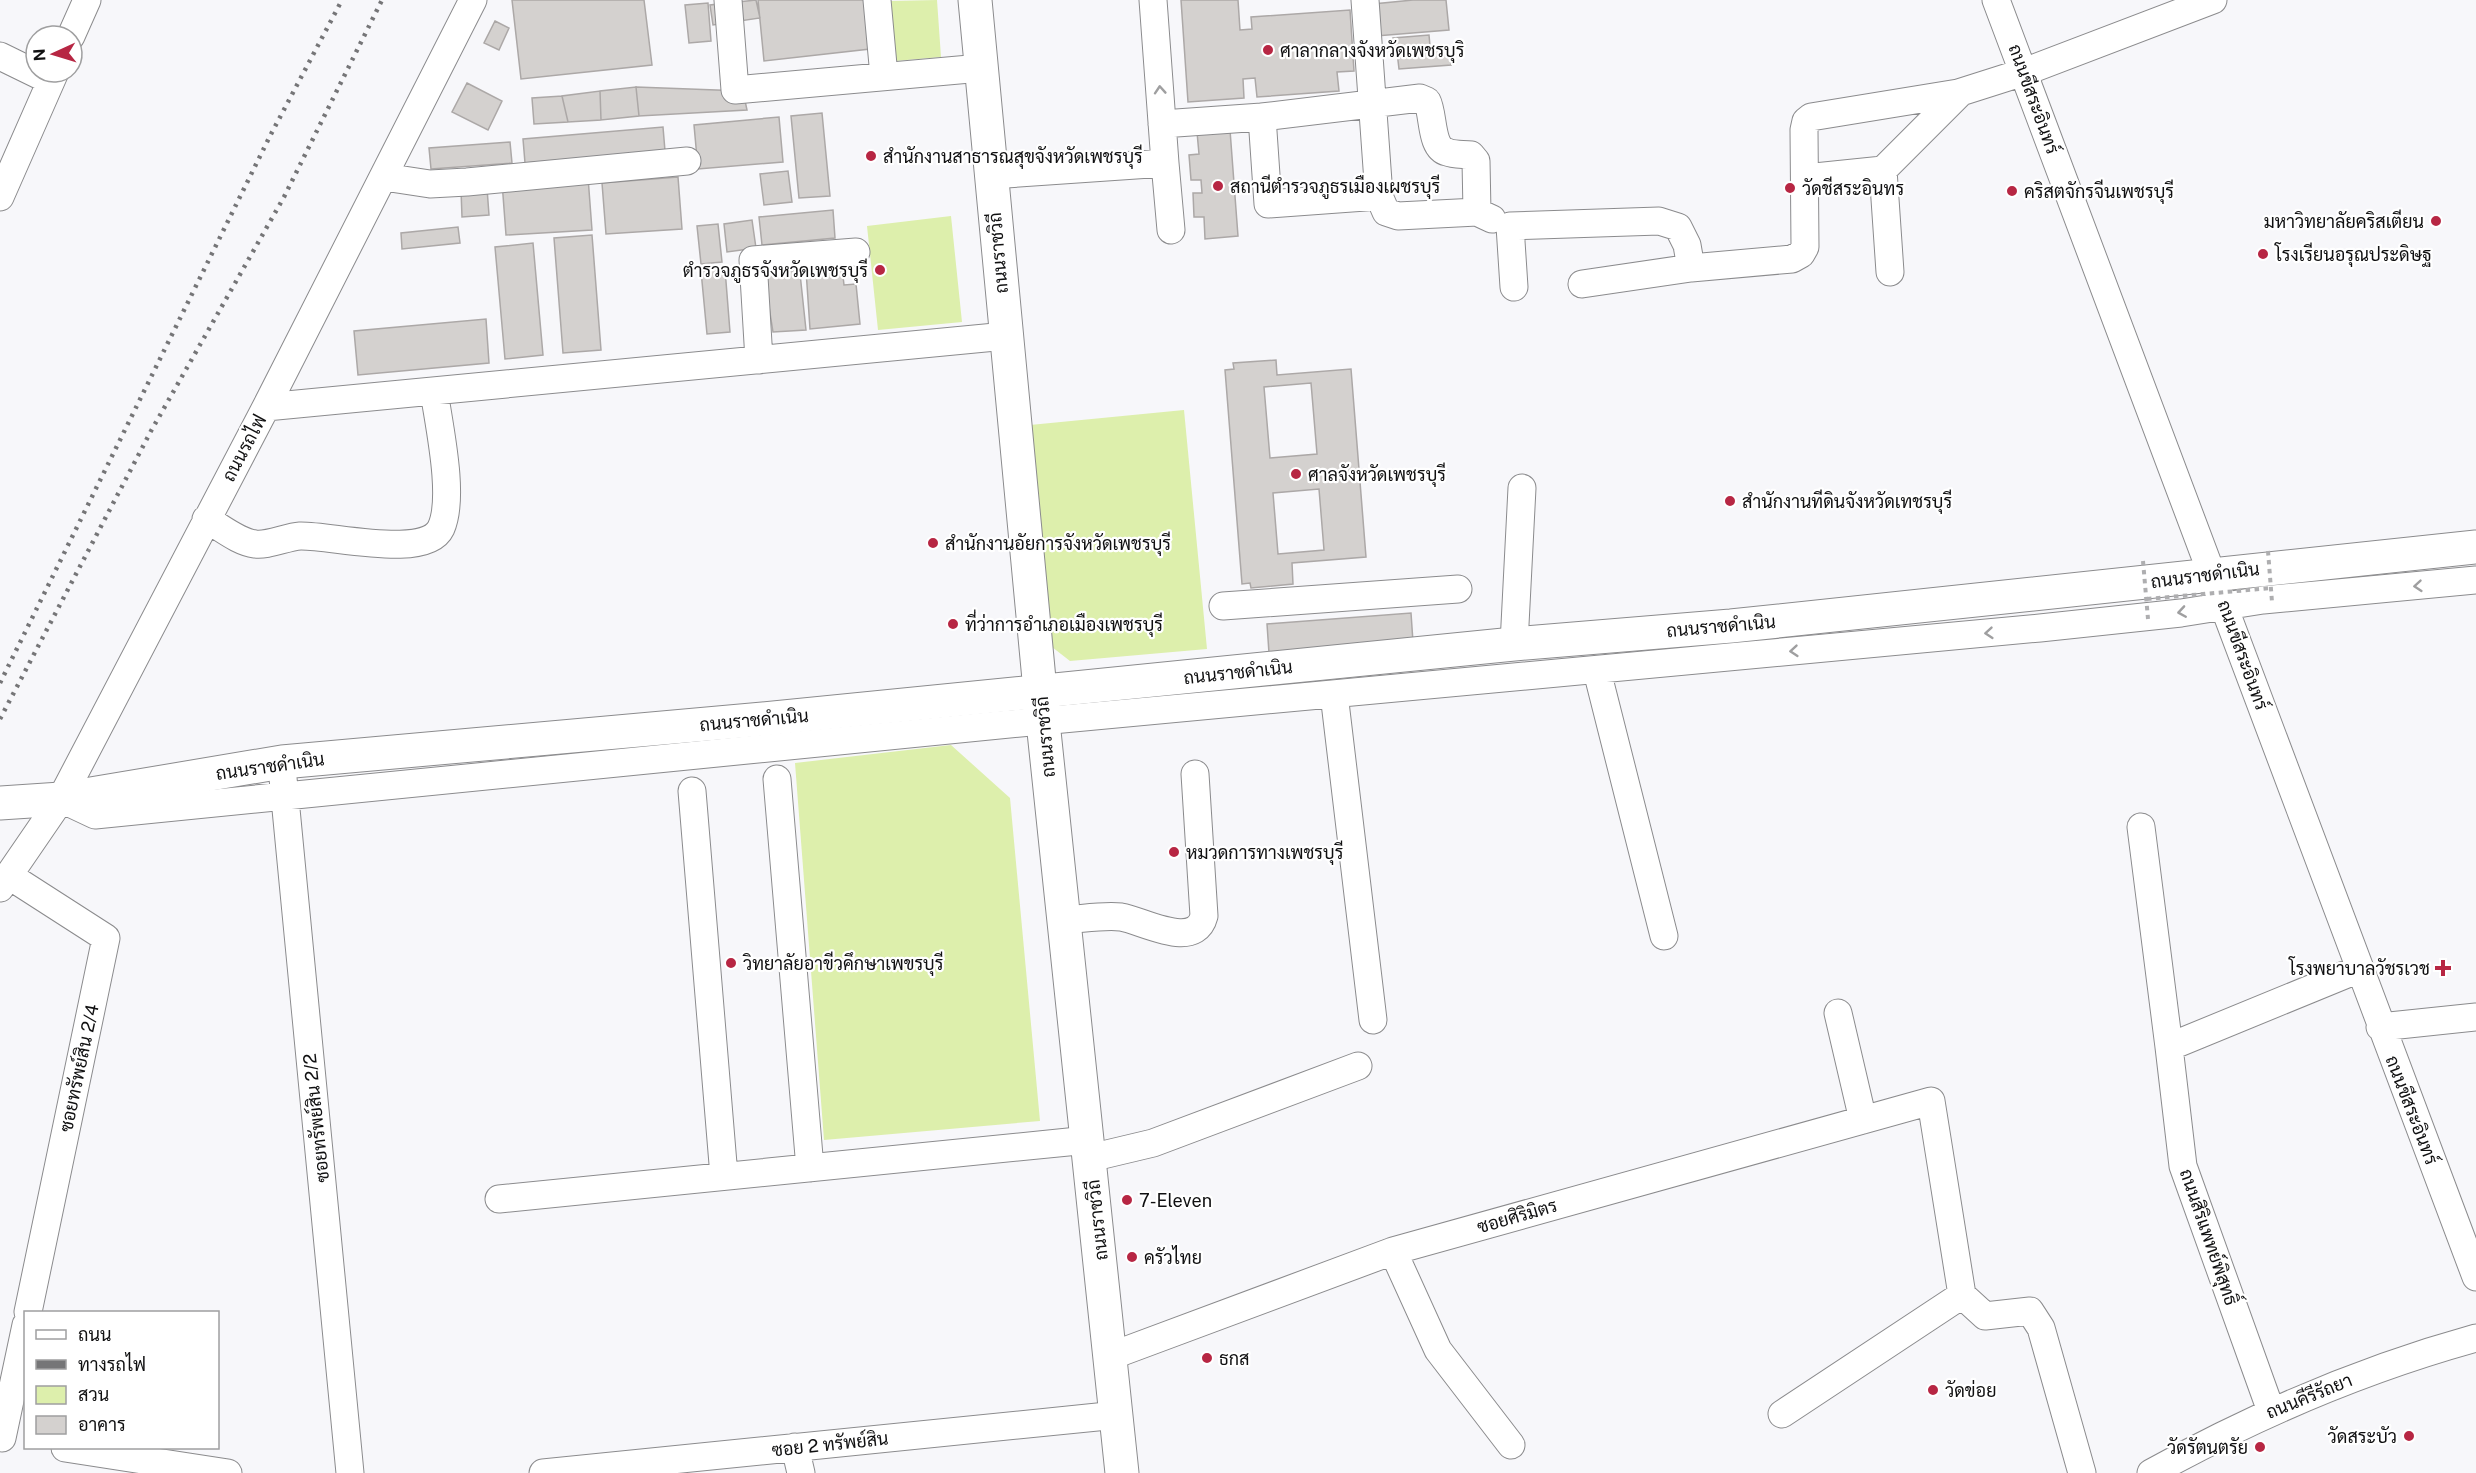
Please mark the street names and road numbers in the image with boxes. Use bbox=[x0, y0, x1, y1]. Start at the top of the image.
street label: ถนนขีสระอินทร์ bbox=[2004, 40, 2066, 157]
street label: ถนนราชวิถี bbox=[982, 212, 1012, 295]
street label: ถนนรถไฟ bbox=[216, 410, 270, 485]
street label: ถนนราชดำเนิน bbox=[2149, 558, 2261, 592]
street label: ถนนขีสระอินทร์ bbox=[2213, 596, 2275, 713]
street label: ถนนราชดำเนิน bbox=[1665, 611, 1777, 641]
street label: ถนนราชดำเนิน bbox=[1182, 656, 1294, 688]
street label: ถนนราชวิถี bbox=[1029, 696, 1059, 779]
street label: ถนนราชดำเนิน bbox=[698, 705, 810, 735]
street label: ถนนราชดำเนิน bbox=[214, 748, 326, 784]
street label: ซอยทรัพย์สิน 2/4 bbox=[53, 1002, 103, 1134]
street label: ซอยทรัพย์สิน 2/2 bbox=[297, 1052, 333, 1184]
street label: ถนนขีสระอินทร์ bbox=[2382, 1052, 2444, 1168]
street label: ถนนสิริแพทย์พิสุทธิ์ bbox=[2174, 1164, 2247, 1309]
street label: ถนนราชวิถี bbox=[1080, 1178, 1112, 1262]
street label: ซอยศิริมิตร bbox=[1475, 1195, 1560, 1237]
street label: ถนนคีรีรัถยา bbox=[2262, 1367, 2355, 1423]
street label: ซอย 2 ทรัพย์สิน bbox=[770, 1425, 889, 1461]

